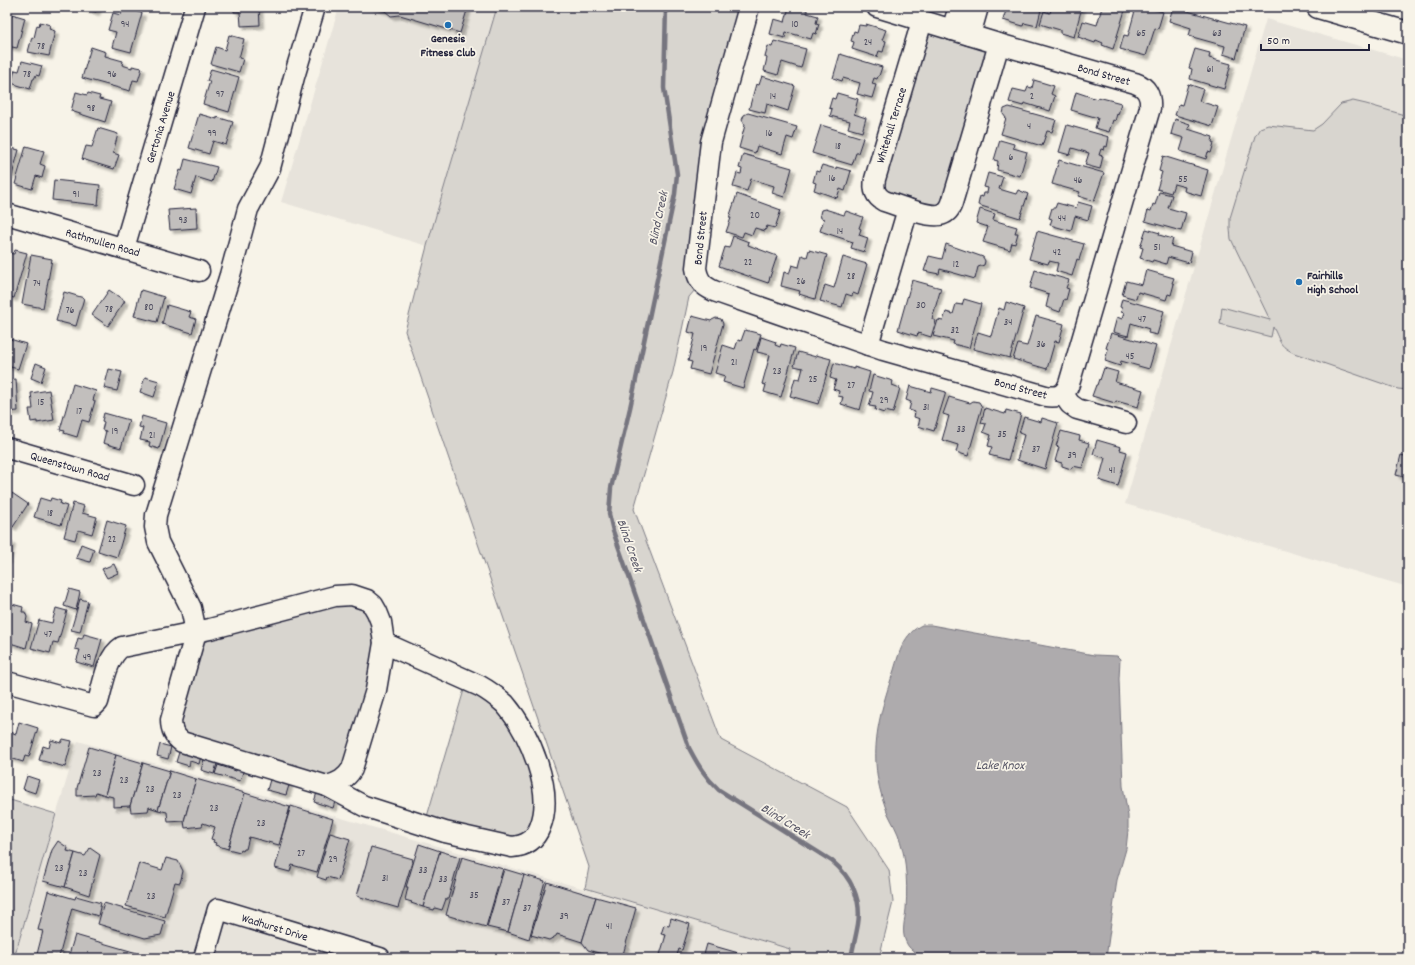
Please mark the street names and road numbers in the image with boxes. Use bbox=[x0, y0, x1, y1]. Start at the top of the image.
street label: Bond Street bbox=[1075, 60, 1132, 91]
street label: Whitehall Terrace bbox=[873, 85, 912, 166]
street label: Gertonia Avenue bbox=[142, 89, 180, 166]
street label: Bond Street bbox=[690, 210, 713, 266]
street label: Rathmullen Road bbox=[63, 225, 142, 262]
street label: Bond Street bbox=[992, 374, 1049, 405]
street label: Queenstown Road bbox=[28, 448, 111, 487]
street label: Wadhurst Drive bbox=[239, 910, 310, 947]

